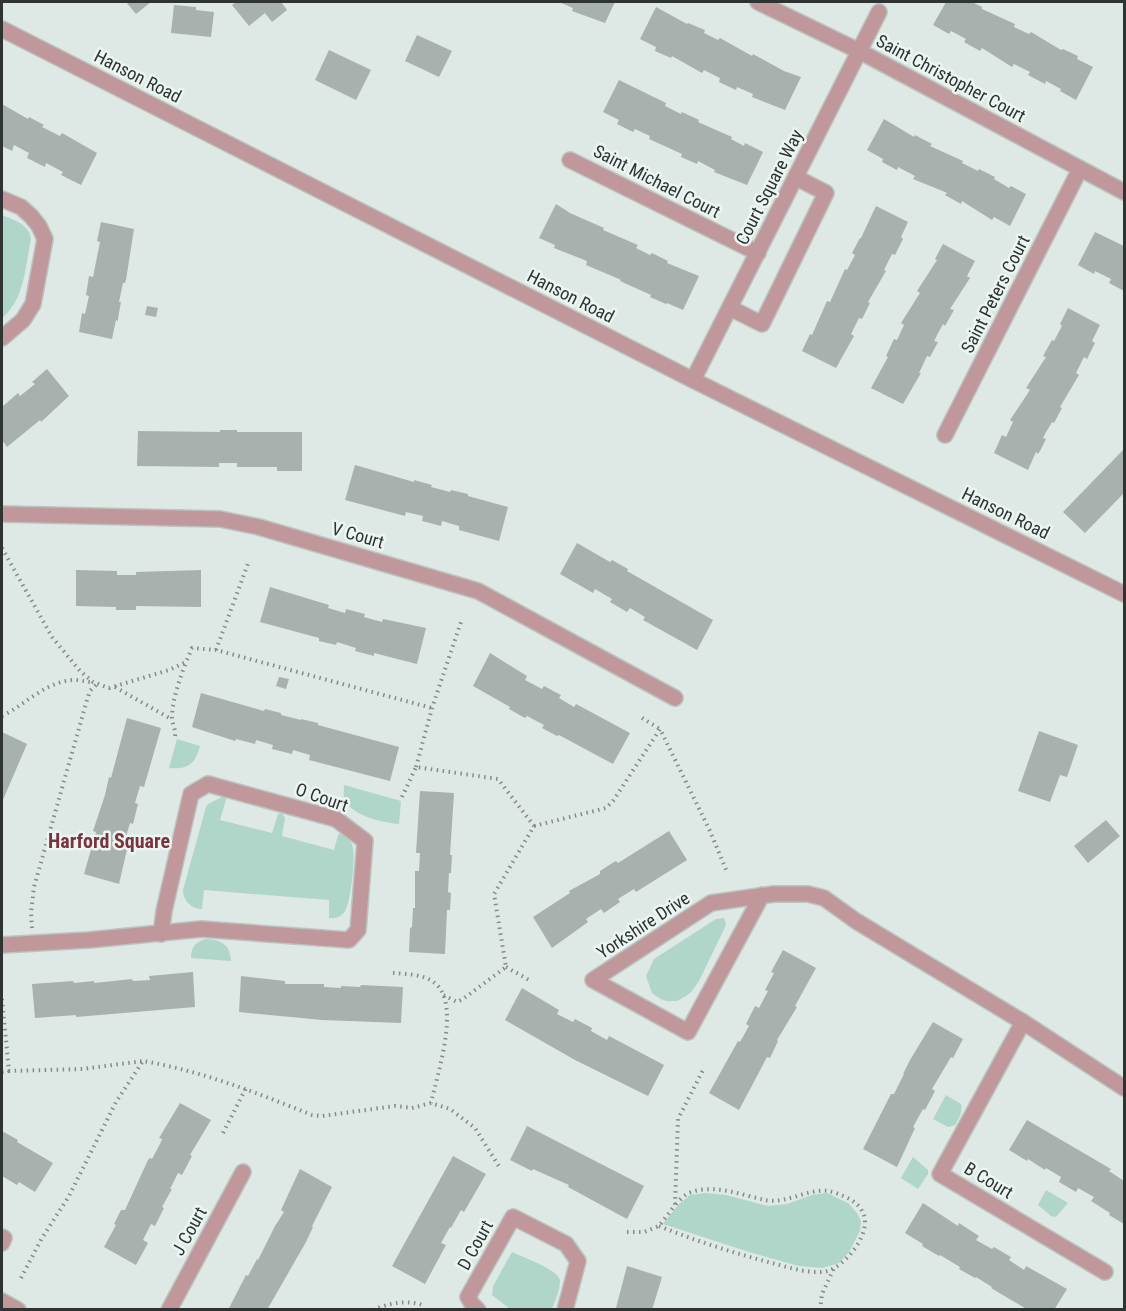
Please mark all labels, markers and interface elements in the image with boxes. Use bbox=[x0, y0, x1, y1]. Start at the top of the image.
street label: Saint Christopher Court bbox=[873, 30, 1029, 126]
street label: Hanson Road bbox=[91, 45, 185, 107]
street label: Court Square Way bbox=[731, 126, 807, 248]
street label: Saint Michael Court bbox=[590, 140, 724, 222]
street label: Saint Peters Court bbox=[956, 232, 1034, 356]
street label: Hanson Road bbox=[524, 265, 618, 327]
street label: Hanson Road bbox=[959, 483, 1053, 543]
street label: V Court bbox=[329, 518, 387, 552]
street label: O Court bbox=[293, 778, 351, 816]
district label: Harford Square bbox=[48, 829, 170, 853]
street label: Yorkshire Drive bbox=[593, 887, 693, 963]
street label: B Court bbox=[961, 1157, 1017, 1203]
street label: J Court bbox=[167, 1203, 211, 1259]
street label: D Court bbox=[453, 1216, 497, 1274]

